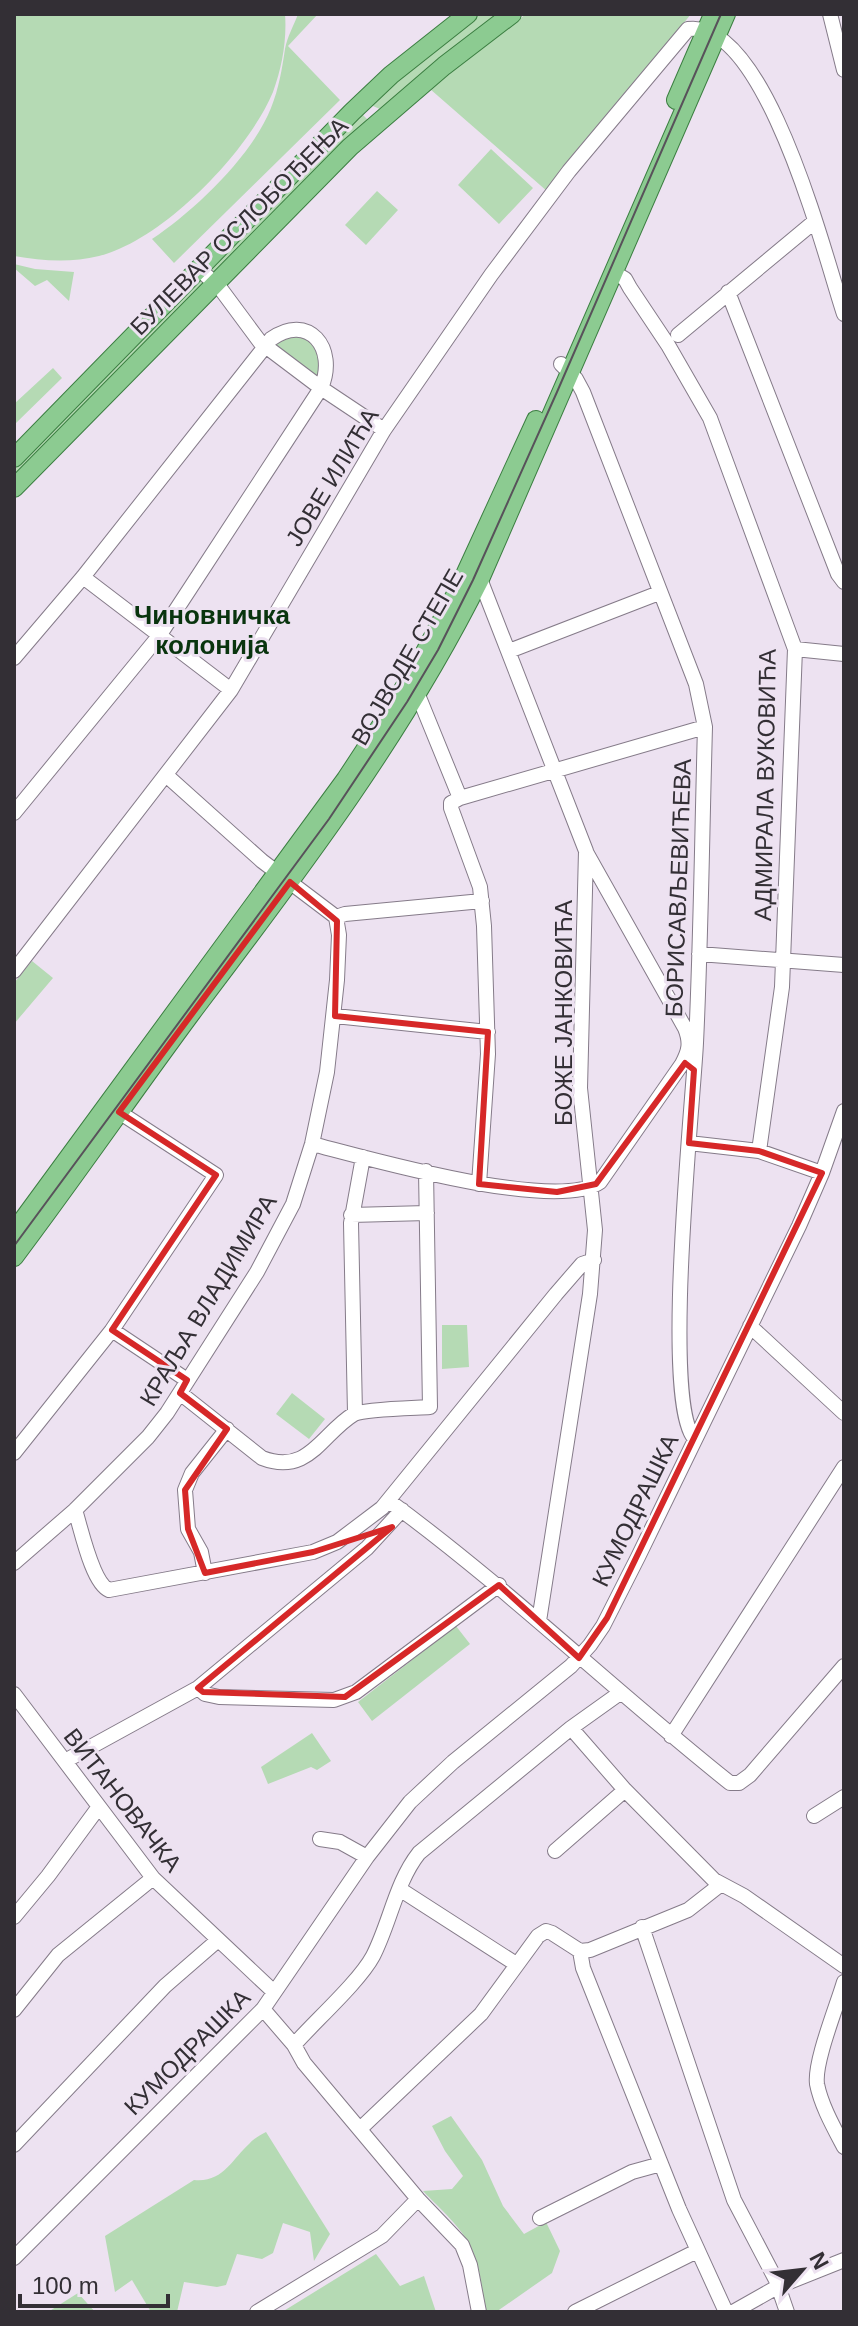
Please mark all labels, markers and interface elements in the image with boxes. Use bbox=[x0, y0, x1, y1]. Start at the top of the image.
street label: БУЛЕВАР ОСЛОБОЂЕЊА bbox=[125, 112, 353, 340]
street label: ЈОВЕ ИЛИЋА bbox=[280, 403, 384, 551]
street label: ВОЈВОДЕ СТЕПЕ bbox=[346, 564, 468, 750]
district label: Чиновничка колонија bbox=[134, 600, 291, 660]
street label: АДМИРАЛА ВУКОВИЋА bbox=[749, 649, 781, 921]
street label: БОРИСАВЉЕВИЋЕВА bbox=[660, 758, 696, 1018]
street label: БОЖЕ ЈАНКОВИЋА bbox=[550, 900, 577, 1126]
street label: КРАЉА ВЛАДИМИРА bbox=[134, 1189, 282, 1411]
street label: КУМОДРАШКА bbox=[586, 1429, 684, 1591]
street label: ВИТАНОВАЧКА bbox=[59, 1723, 187, 1877]
street label: КУМОДРАШКА bbox=[119, 1984, 255, 2120]
north arrow bbox=[762, 2230, 842, 2310]
text: N bbox=[804, 2248, 834, 2274]
scale bar bbox=[20, 2258, 168, 2308]
text: 100 m bbox=[32, 2272, 99, 2299]

